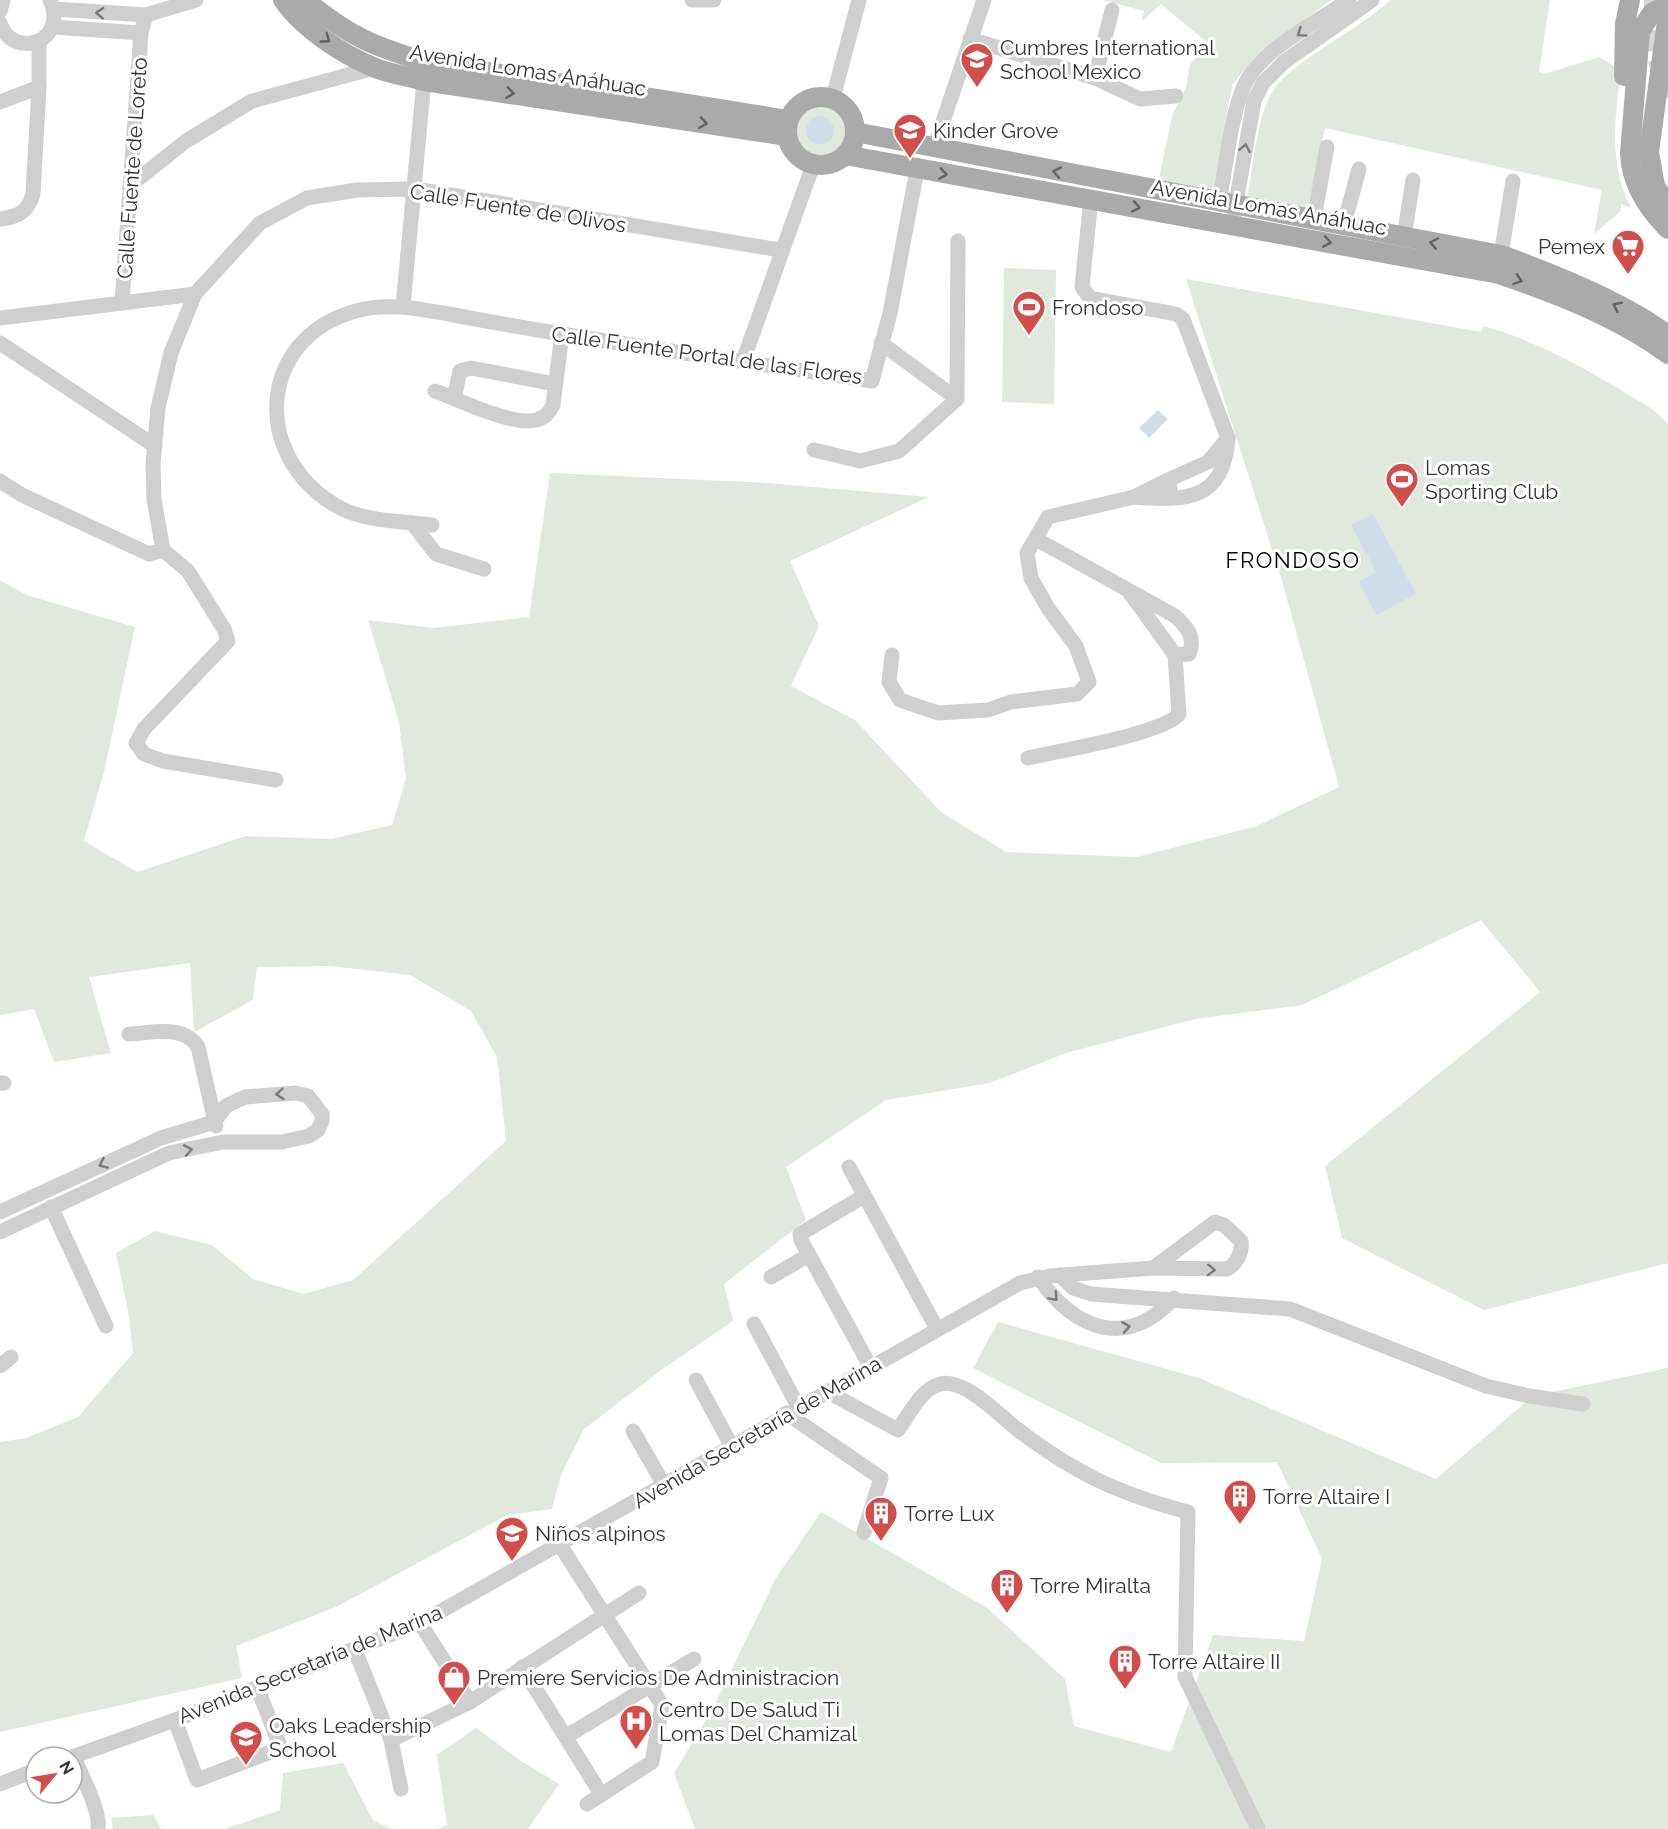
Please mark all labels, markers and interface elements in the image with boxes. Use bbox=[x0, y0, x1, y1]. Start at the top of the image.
one-way arrow bbox=[96, 6, 105, 19]
one-way arrow bbox=[1296, 26, 1307, 37]
one-way arrow bbox=[320, 32, 331, 43]
place label: Cumbres International School Mexico bbox=[1000, 35, 1215, 84]
street label: Avenida Lomas Anáhuac bbox=[408, 39, 648, 101]
school or university icon: Cumbres International School Mexico bbox=[959, 41, 995, 88]
street label: Calle Fuente de Loreto bbox=[112, 56, 152, 280]
one-way arrow bbox=[506, 87, 515, 99]
school or university icon: Kinder Grove bbox=[892, 112, 928, 159]
one-way arrow bbox=[699, 116, 708, 128]
place label: Kinder Grove bbox=[933, 118, 1058, 143]
one-way arrow bbox=[1238, 143, 1251, 153]
one-way arrow bbox=[1052, 166, 1062, 179]
one-way arrow bbox=[939, 168, 948, 180]
street label: Avenida Lomas Anáhuac bbox=[1149, 174, 1389, 240]
street label: Calle Fuente de Olivos bbox=[408, 179, 628, 237]
one-way arrow bbox=[1130, 200, 1140, 213]
supermarket icon: Pemex bbox=[1610, 228, 1646, 275]
place label: Pemex bbox=[1538, 234, 1605, 259]
one-way arrow bbox=[1322, 235, 1332, 248]
one-way arrow bbox=[1430, 237, 1440, 250]
one-way arrow bbox=[1512, 273, 1523, 286]
sports icon: Frondoso bbox=[1011, 289, 1047, 336]
place label: Frondoso bbox=[1052, 295, 1144, 320]
one-way arrow bbox=[1613, 302, 1624, 314]
street label: Calle Fuente Portal de las Flores bbox=[550, 321, 864, 389]
place label: Lomas Sporting Club bbox=[1425, 455, 1558, 504]
sports icon: Lomas Sporting Club bbox=[1384, 461, 1420, 508]
district label: FRONDOSO bbox=[1226, 547, 1360, 573]
one-way arrow bbox=[275, 1087, 284, 1100]
one-way arrow bbox=[182, 1144, 192, 1157]
one-way arrow bbox=[99, 1156, 110, 1168]
one-way arrow bbox=[1207, 1264, 1216, 1276]
one-way arrow bbox=[1046, 1289, 1057, 1300]
one-way arrow bbox=[1121, 1322, 1131, 1334]
street label: Avenida Secretaría de Marina bbox=[628, 1351, 886, 1513]
building icon: Torre Altaire I bbox=[1222, 1478, 1258, 1525]
place label: Torre Altaire I bbox=[1263, 1484, 1390, 1509]
building icon: Torre Lux bbox=[863, 1495, 899, 1542]
place label: Torre Lux bbox=[904, 1501, 995, 1526]
school or university icon: Niños alpinos bbox=[494, 1515, 530, 1562]
place label: Niños alpinos bbox=[535, 1521, 666, 1546]
building icon: Torre Miralta bbox=[989, 1567, 1025, 1614]
place label: Torre Miralta bbox=[1030, 1573, 1151, 1598]
street label: Avenida Secretaría de Marina bbox=[174, 1599, 446, 1729]
building icon: Torre Altaire II bbox=[1107, 1643, 1143, 1690]
place label: Torre Altaire II bbox=[1148, 1649, 1281, 1674]
shop icon: Premiere Servicios De Administracion bbox=[436, 1659, 472, 1706]
place label: Premiere Servicios De Administracion bbox=[477, 1665, 839, 1690]
place label: Centro De Salud Ti Lomas Del Chamizal bbox=[659, 1697, 857, 1746]
hospital icon: Centro De Salud Ti Lomas Del Chamizal bbox=[618, 1703, 654, 1750]
place label: Oaks Leadership School bbox=[269, 1713, 431, 1762]
school or university icon: Oaks Leadership School bbox=[228, 1719, 264, 1766]
north arrow bbox=[24, 1745, 84, 1805]
text: N bbox=[55, 1758, 78, 1778]

